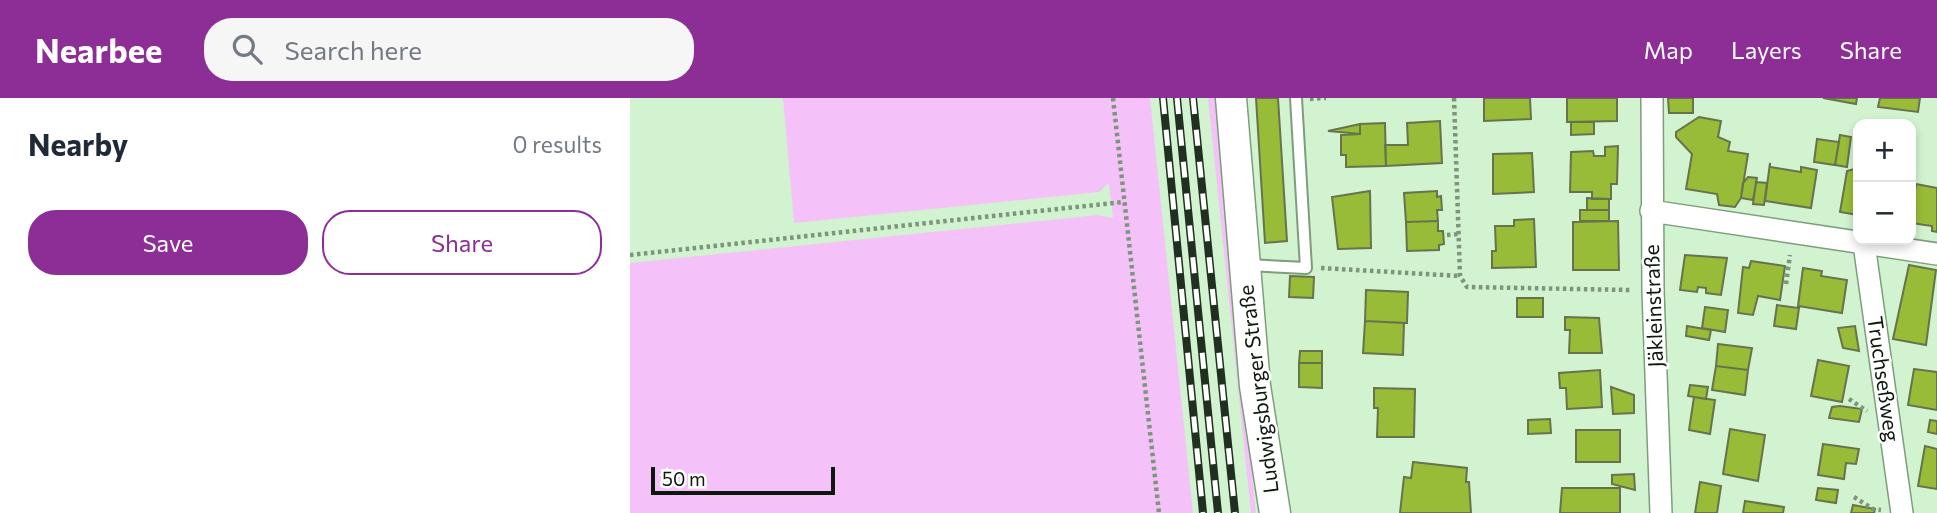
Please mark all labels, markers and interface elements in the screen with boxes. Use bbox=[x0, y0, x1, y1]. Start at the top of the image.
search box bbox=[204, 18, 694, 81]
text: Nearbee bbox=[35, 29, 162, 70]
icon: search bbox=[228, 30, 266, 68]
text: Search here bbox=[284, 34, 422, 65]
text: Map bbox=[1644, 35, 1693, 64]
text: Layers bbox=[1731, 35, 1802, 64]
text: Share bbox=[1840, 35, 1902, 64]
map controls bbox=[1853, 119, 1916, 245]
button: + bbox=[1853, 119, 1916, 182]
text: Nearby bbox=[28, 125, 128, 162]
text: 0 results bbox=[513, 130, 602, 158]
button: − bbox=[1853, 182, 1916, 245]
button: Save bbox=[28, 210, 308, 275]
button: Share bbox=[322, 210, 602, 275]
street label: Jäkleinstraße bbox=[1638, 244, 1667, 368]
street label: Ludwigsburger Straße bbox=[1232, 283, 1283, 495]
street label: Truchseßweg bbox=[1863, 315, 1906, 443]
scale bar bbox=[651, 464, 835, 496]
text: 50 m bbox=[662, 467, 706, 490]

